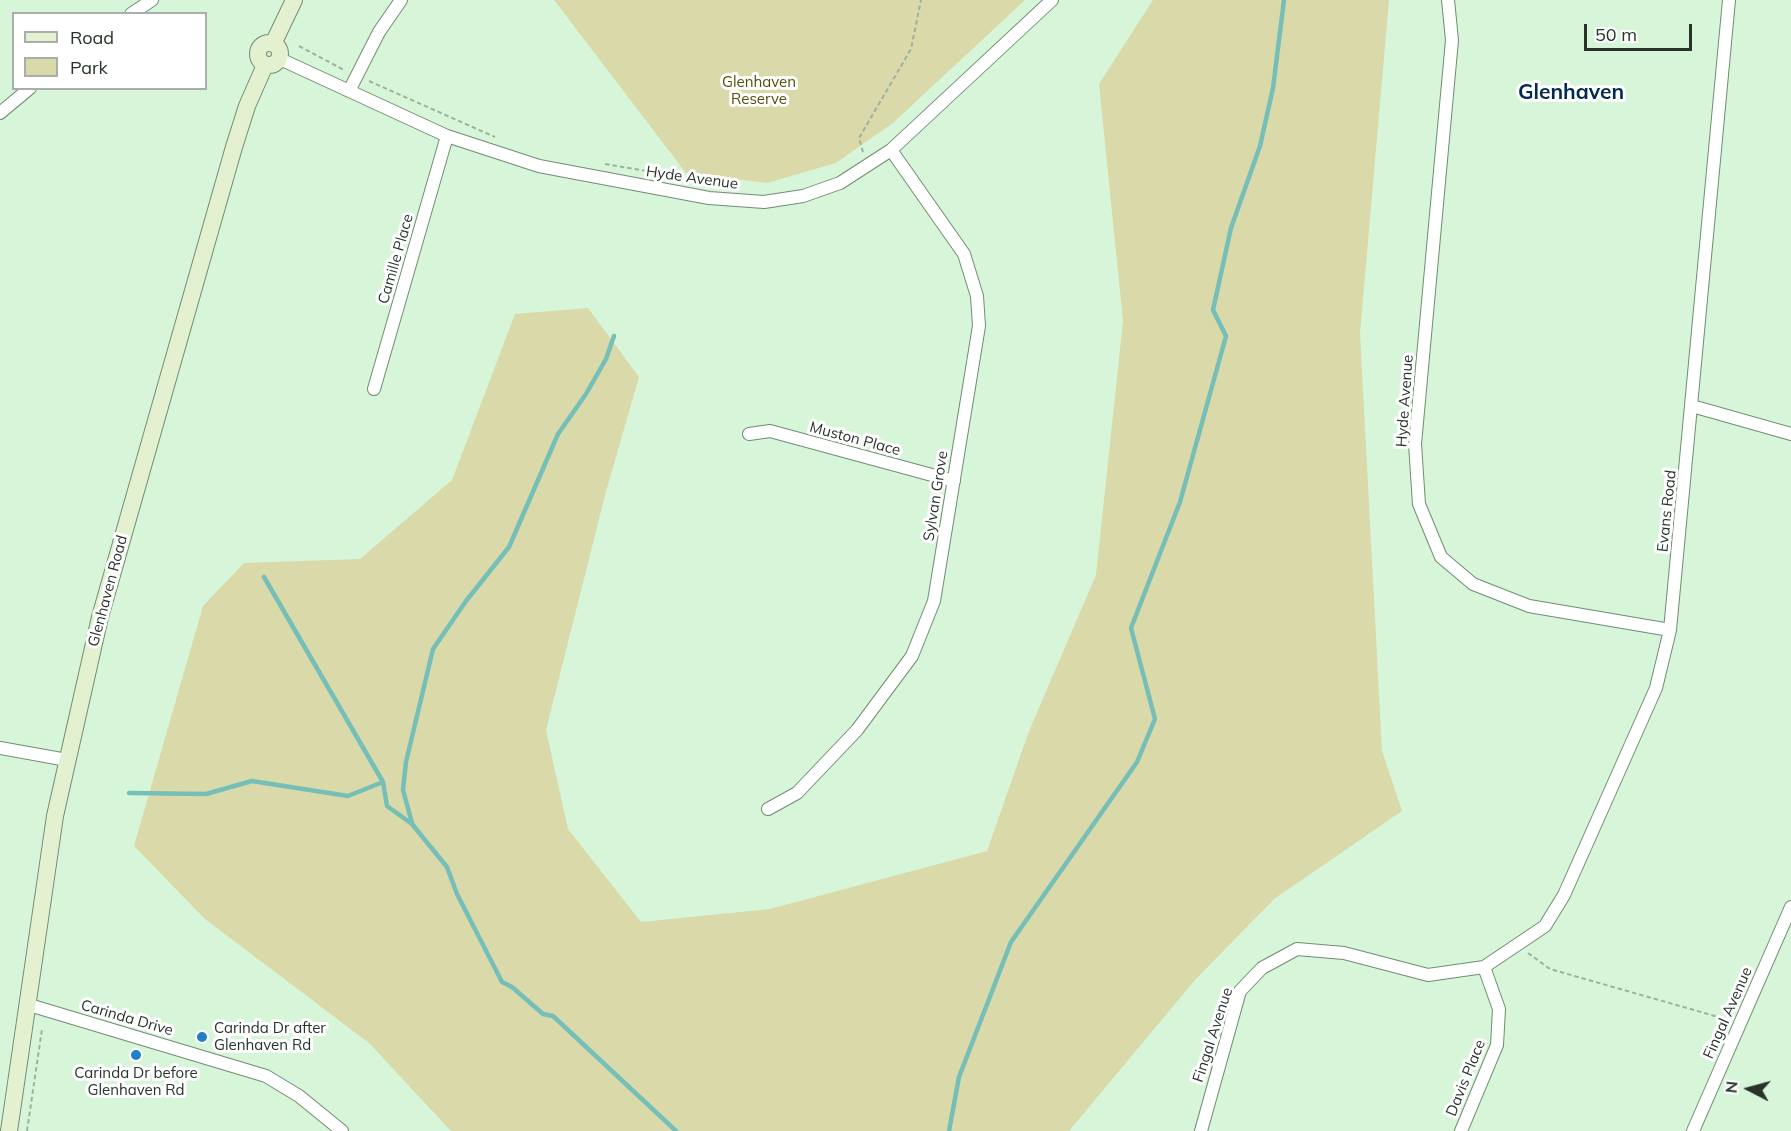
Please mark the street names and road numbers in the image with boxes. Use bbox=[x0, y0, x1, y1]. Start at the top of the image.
street label: Hyde Avenue bbox=[645, 163, 739, 193]
street label: Camille Place bbox=[375, 212, 417, 306]
street label: Hyde Avenue bbox=[1393, 354, 1417, 448]
street label: Muston Place bbox=[808, 418, 902, 460]
street label: Sylvan Grove bbox=[920, 450, 952, 542]
street label: Evans Road bbox=[1654, 469, 1680, 553]
street label: Glenhaven Road bbox=[84, 533, 132, 649]
street label: Fingal Avenue bbox=[1700, 964, 1756, 1062]
street label: Fingal Avenue bbox=[1189, 985, 1237, 1085]
street label: Carinda Drive bbox=[79, 996, 175, 1040]
street label: Davis Place bbox=[1443, 1037, 1489, 1119]

